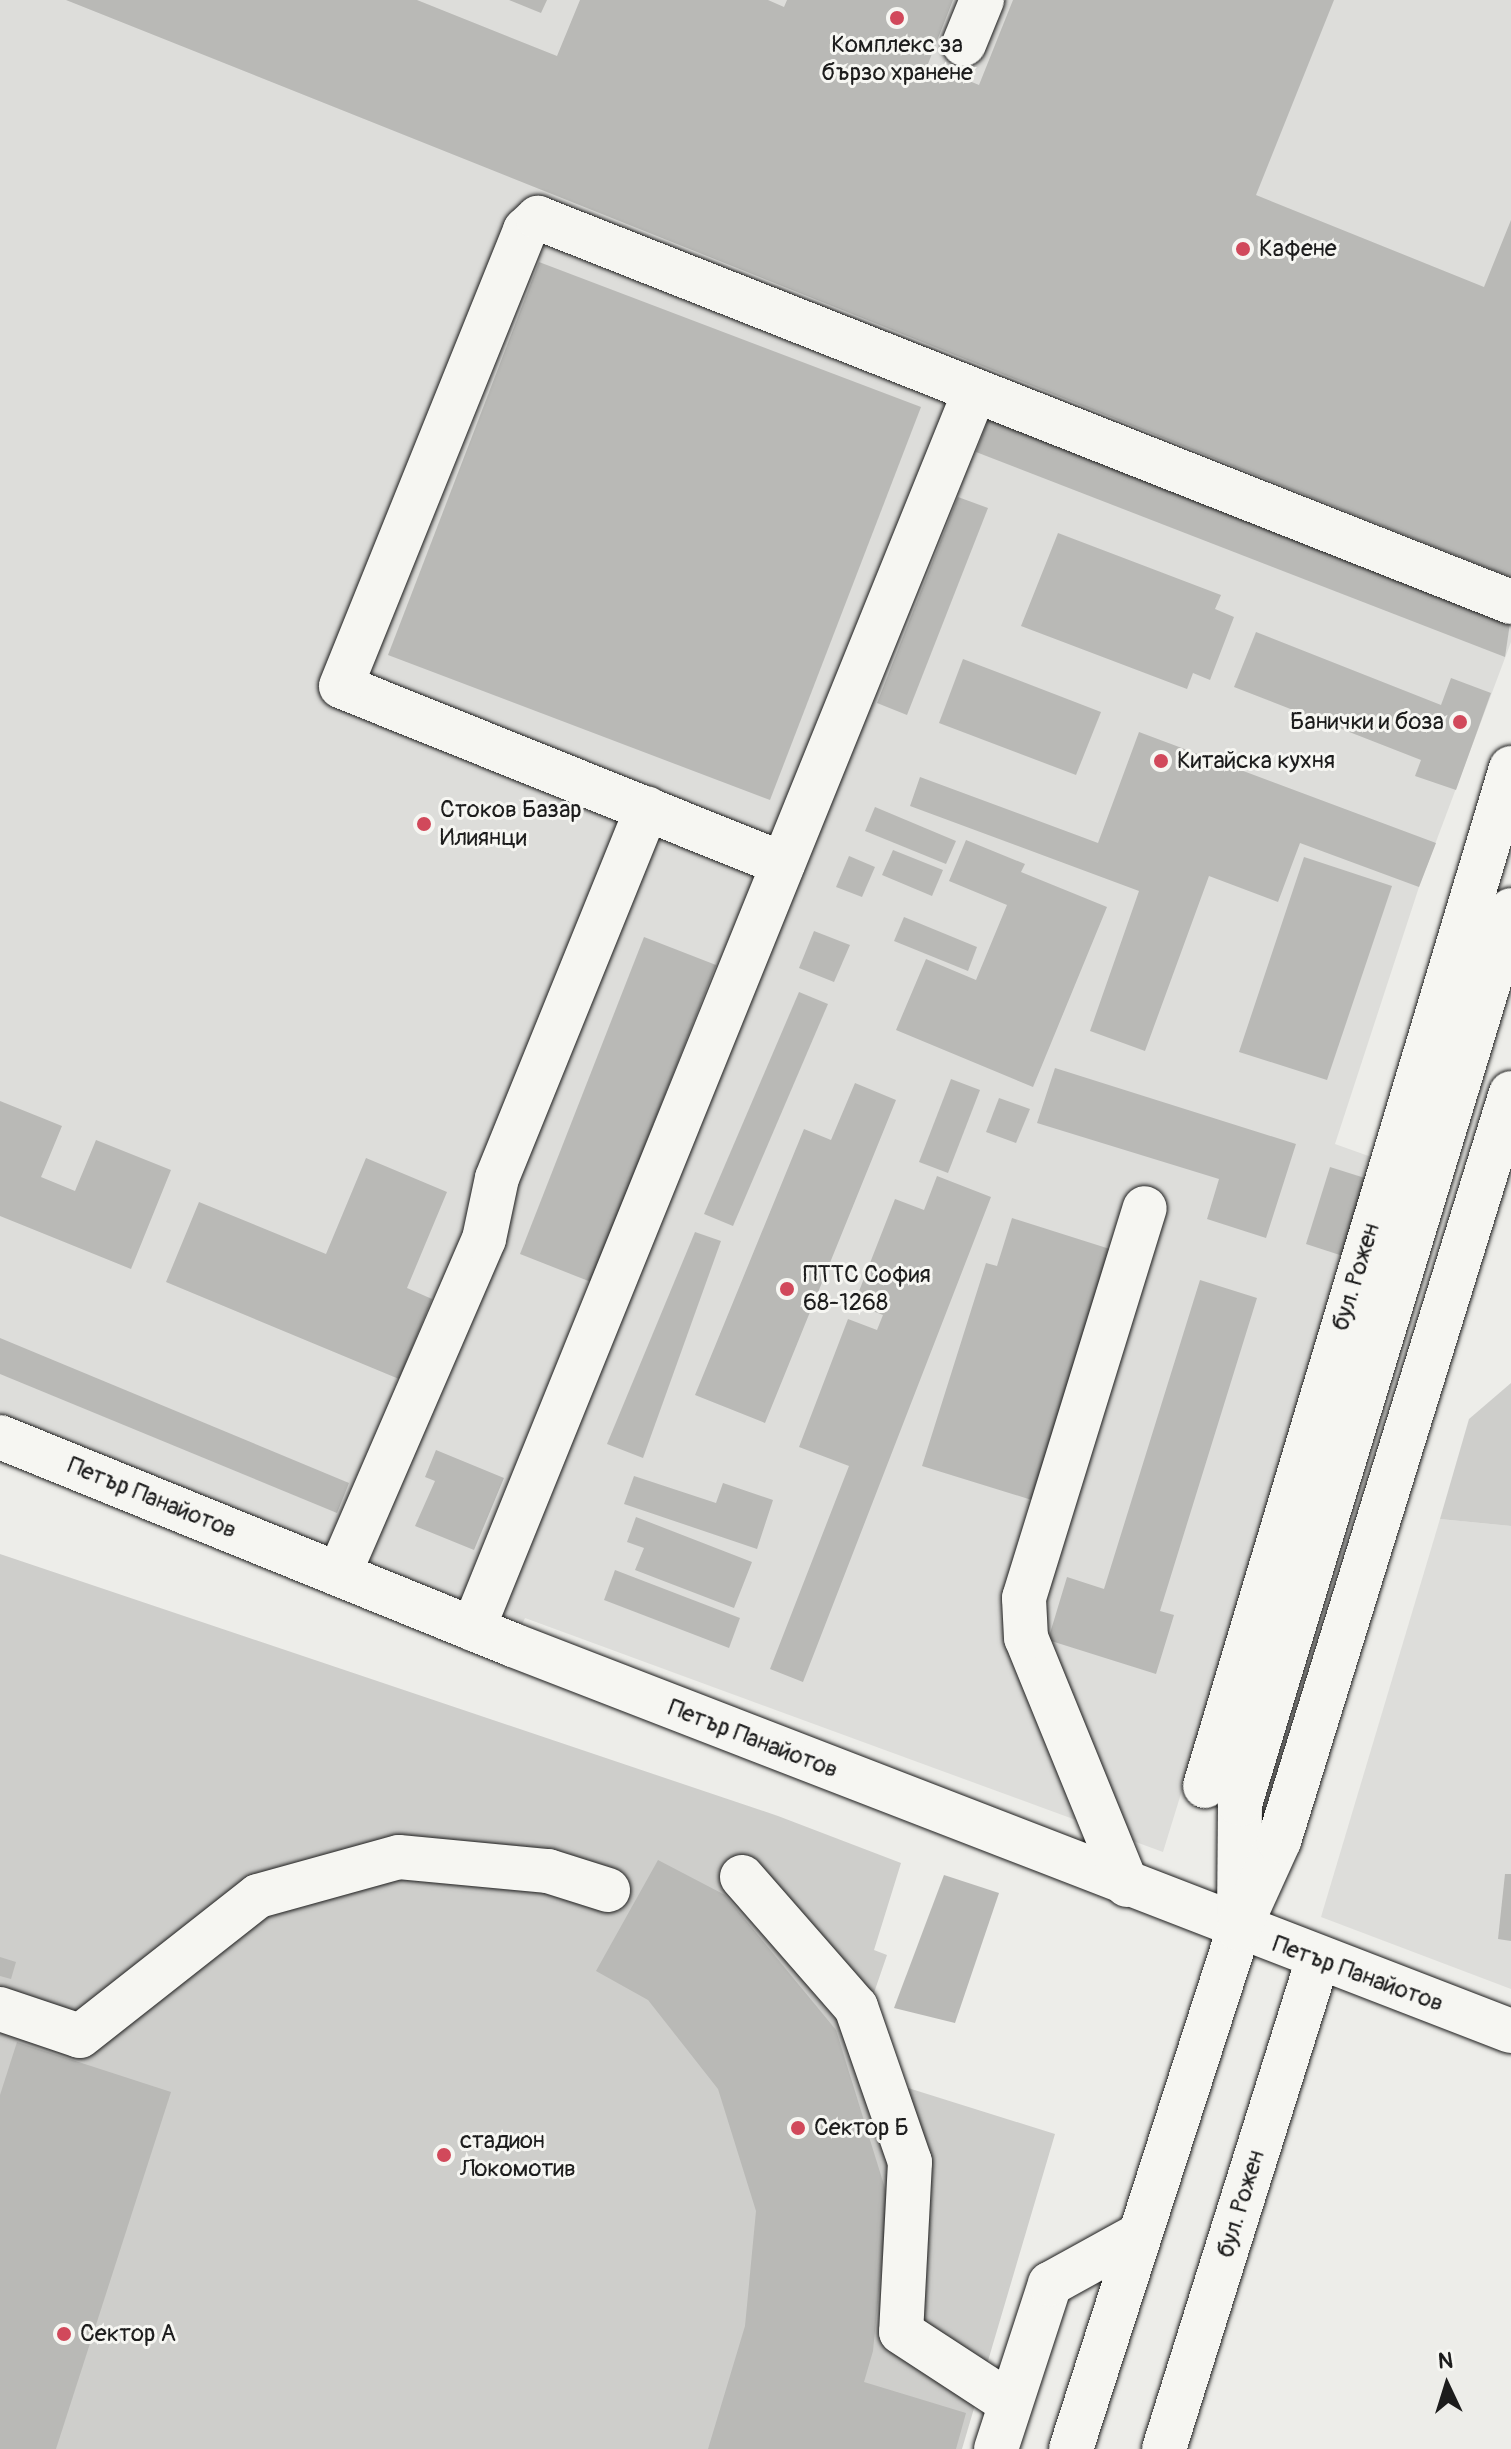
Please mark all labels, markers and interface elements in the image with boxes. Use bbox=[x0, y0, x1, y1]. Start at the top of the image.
marker: Комплекс за бързо хранене bbox=[888, 9, 906, 27]
place label: Комплекс за бързо хранене bbox=[821, 31, 973, 87]
place label: Кафене bbox=[1259, 235, 1337, 263]
marker: Кафене bbox=[1234, 240, 1252, 258]
place label: Банички и боза bbox=[1290, 708, 1444, 736]
marker: Банички и боза bbox=[1451, 713, 1469, 731]
place label: Китайска кухня bbox=[1177, 747, 1335, 775]
marker: Китайска кухня bbox=[1152, 752, 1170, 770]
place label: Стоков Базар Илиянци bbox=[440, 796, 582, 852]
marker: Стоков Базар Илиянци bbox=[415, 815, 433, 833]
street label: бул. Рожен bbox=[1326, 1220, 1386, 1334]
place label: ПТТС София 68-1268 bbox=[803, 1261, 931, 1317]
marker: ПТТС София 68-1268 bbox=[778, 1280, 796, 1298]
street label: Петър Панайотов bbox=[63, 1451, 241, 1545]
street label: Петър Панайотов bbox=[664, 1693, 842, 1785]
street label: Петър Панайотов bbox=[1269, 1930, 1447, 2018]
place label: Сектор Б bbox=[814, 2114, 909, 2142]
marker: Сектор Б bbox=[789, 2119, 807, 2137]
place label: стадион Локомотив bbox=[460, 2127, 576, 2183]
marker: стадион Локомотив bbox=[435, 2146, 453, 2164]
street label: бул. Рожен bbox=[1211, 2147, 1271, 2261]
place label: Сектор А bbox=[80, 2320, 176, 2348]
marker: Сектор А bbox=[55, 2325, 73, 2343]
north arrow bbox=[1407, 2345, 1487, 2425]
text: N bbox=[1437, 2347, 1454, 2376]

